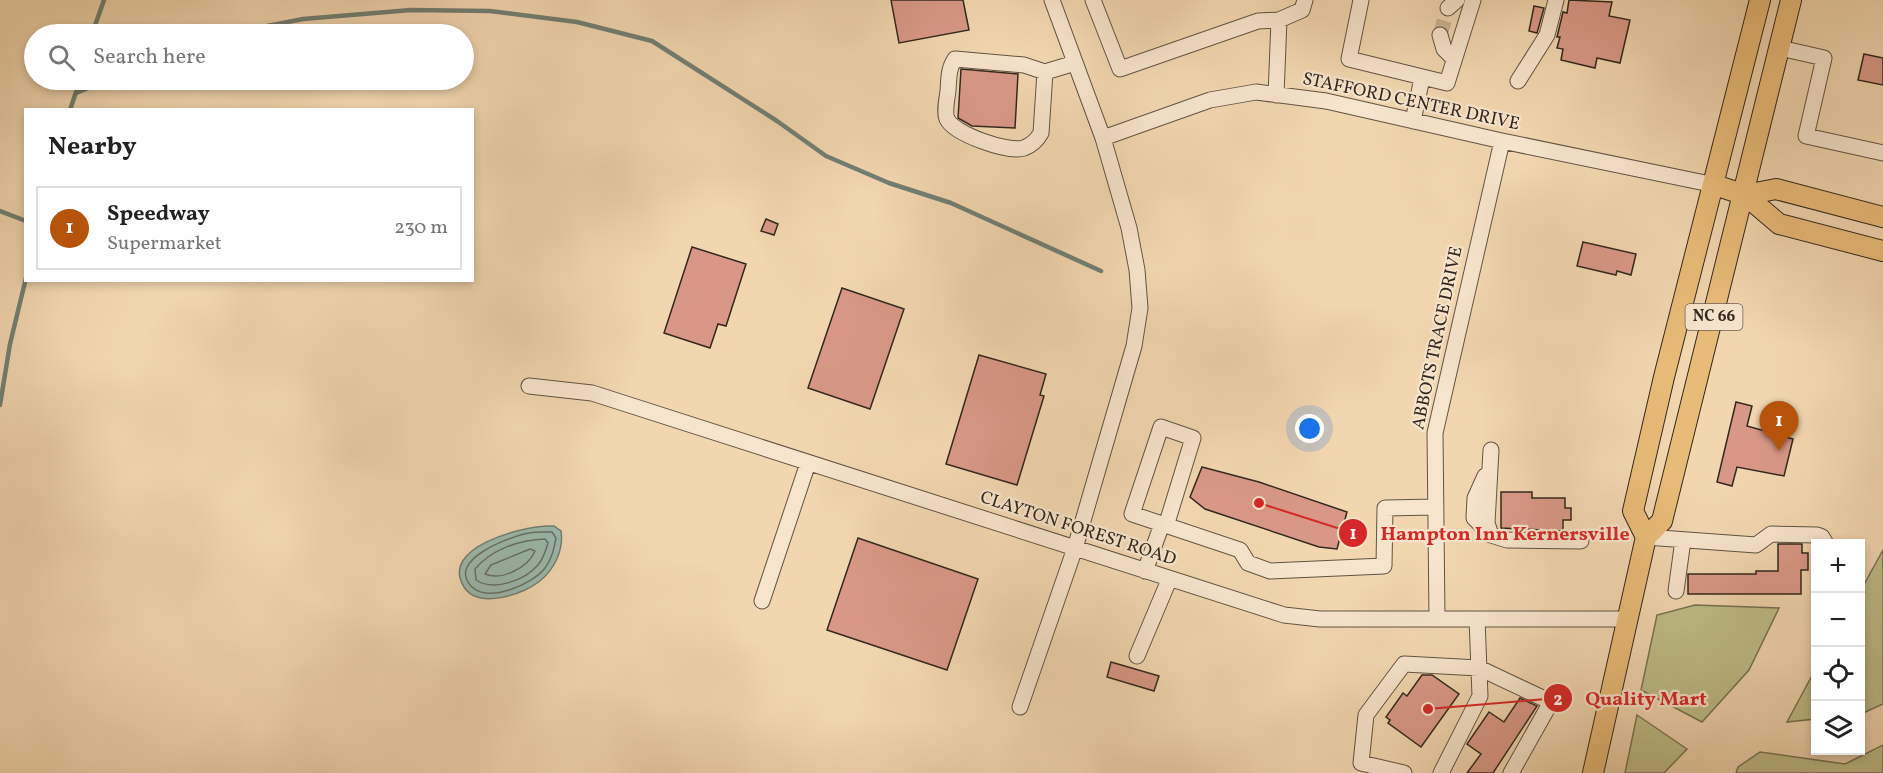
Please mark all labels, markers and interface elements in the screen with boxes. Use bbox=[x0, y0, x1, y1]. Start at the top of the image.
search box bbox=[24, 24, 474, 90]
icon: search bbox=[45, 41, 78, 74]
text: Search here bbox=[93, 42, 206, 73]
street label: STAFFORD CENTER DRIVE bbox=[1300, 67, 1522, 137]
text: Nearby bbox=[48, 129, 137, 165]
text: Speedway bbox=[107, 199, 210, 230]
text: 1 bbox=[65, 214, 74, 242]
text: 230 m bbox=[394, 214, 448, 242]
text: Supermarket bbox=[107, 230, 222, 258]
street label: ABBOTS TRACE DRIVE bbox=[1406, 244, 1470, 432]
road number: NC 66 bbox=[1686, 304, 1742, 330]
pin: 1 bbox=[1760, 402, 1798, 451]
your location bbox=[1295, 414, 1324, 443]
street label: CLAYTON FOREST ROAD bbox=[977, 485, 1179, 573]
callout: Hampton Inn Kernersville bbox=[1338, 514, 1641, 552]
text: Hampton Inn Kernersville bbox=[1380, 521, 1630, 549]
text: 1 bbox=[1349, 522, 1357, 547]
map controls bbox=[1811, 539, 1865, 755]
button: + bbox=[1811, 539, 1865, 593]
button: − bbox=[1811, 593, 1865, 647]
button: locate bbox=[1811, 647, 1865, 701]
callout: Quality Mart bbox=[1543, 679, 1719, 717]
text: Quality Mart bbox=[1585, 686, 1707, 714]
text: 2 bbox=[1553, 688, 1563, 713]
button: layers bbox=[1811, 701, 1865, 755]

